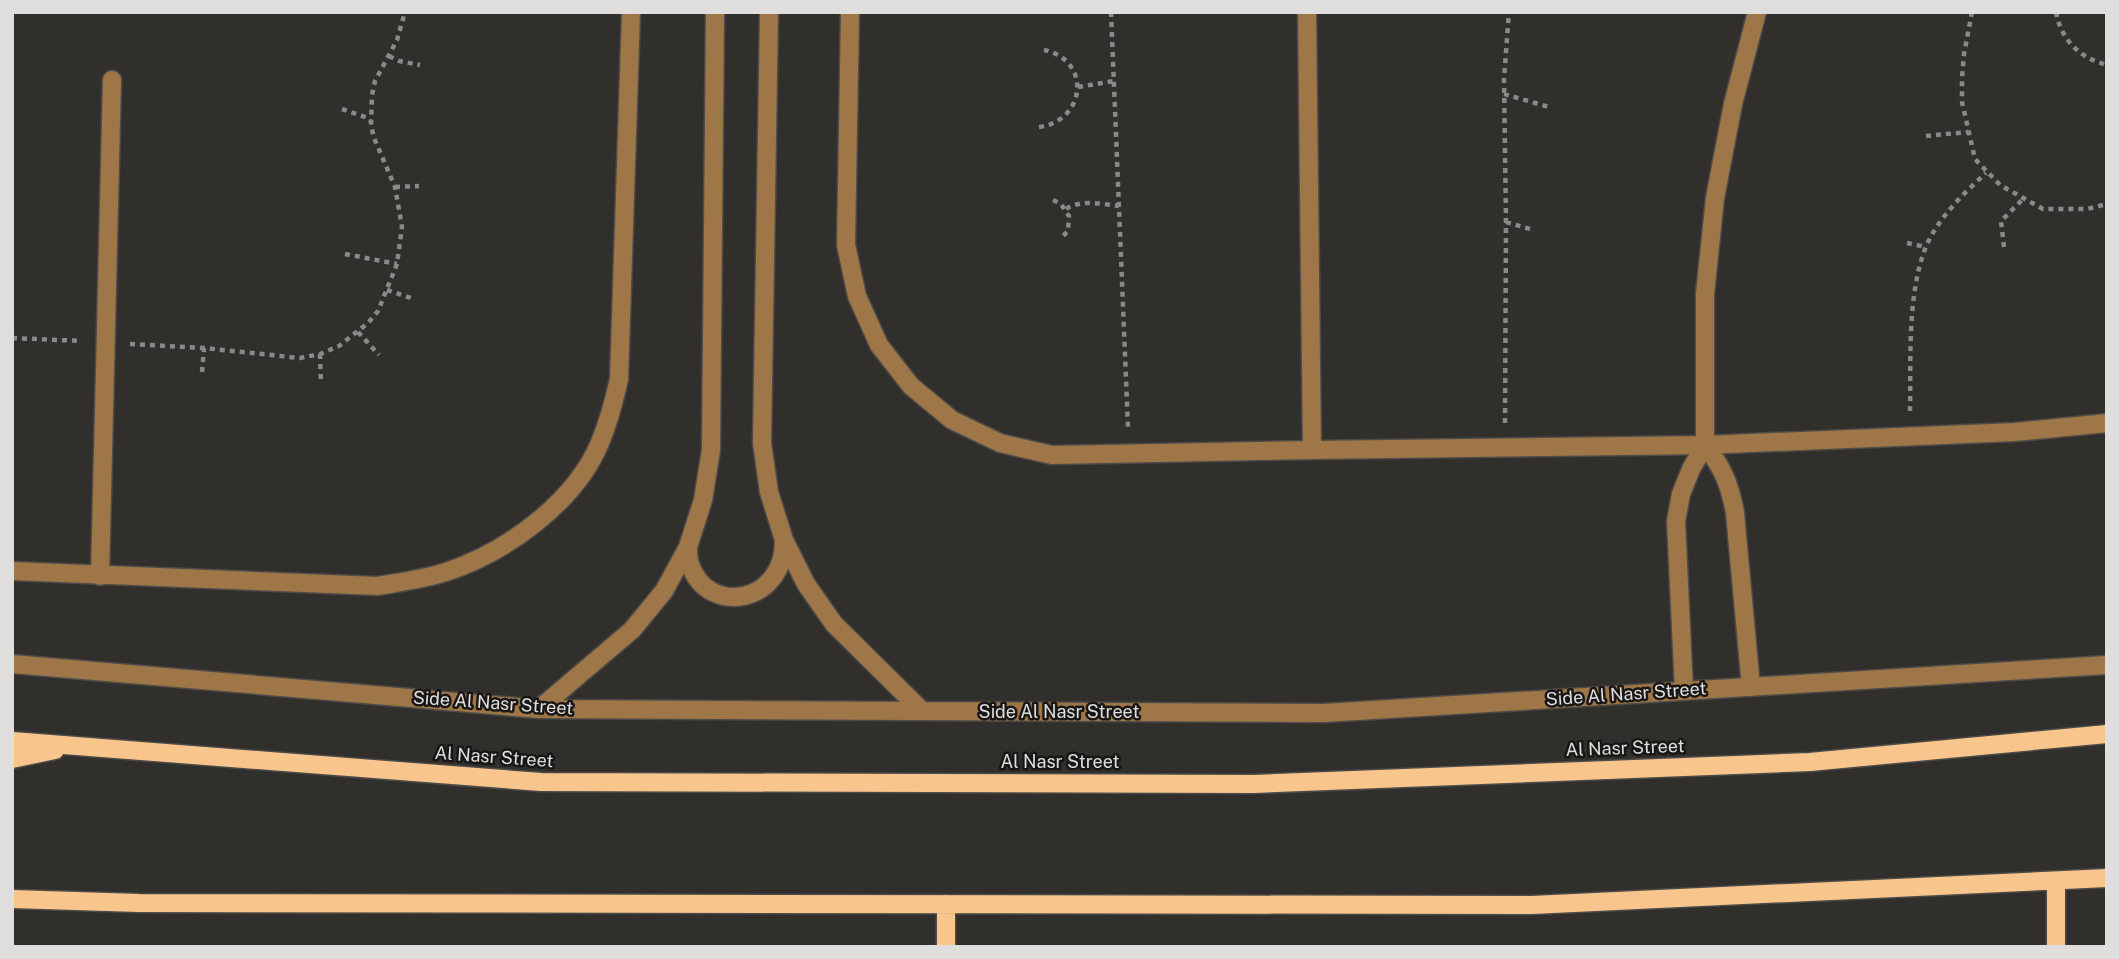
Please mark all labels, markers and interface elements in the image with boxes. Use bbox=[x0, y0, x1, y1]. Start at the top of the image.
street label: Side Al Nasr Street bbox=[1545, 677, 1707, 710]
street label: Side Al Nasr Street bbox=[412, 686, 574, 719]
street label: Side Al Nasr Street bbox=[979, 701, 1139, 722]
street label: Al Nasr Street bbox=[1565, 735, 1685, 760]
street label: Al Nasr Street bbox=[434, 742, 554, 771]
street label: Al Nasr Street bbox=[1000, 751, 1120, 772]

